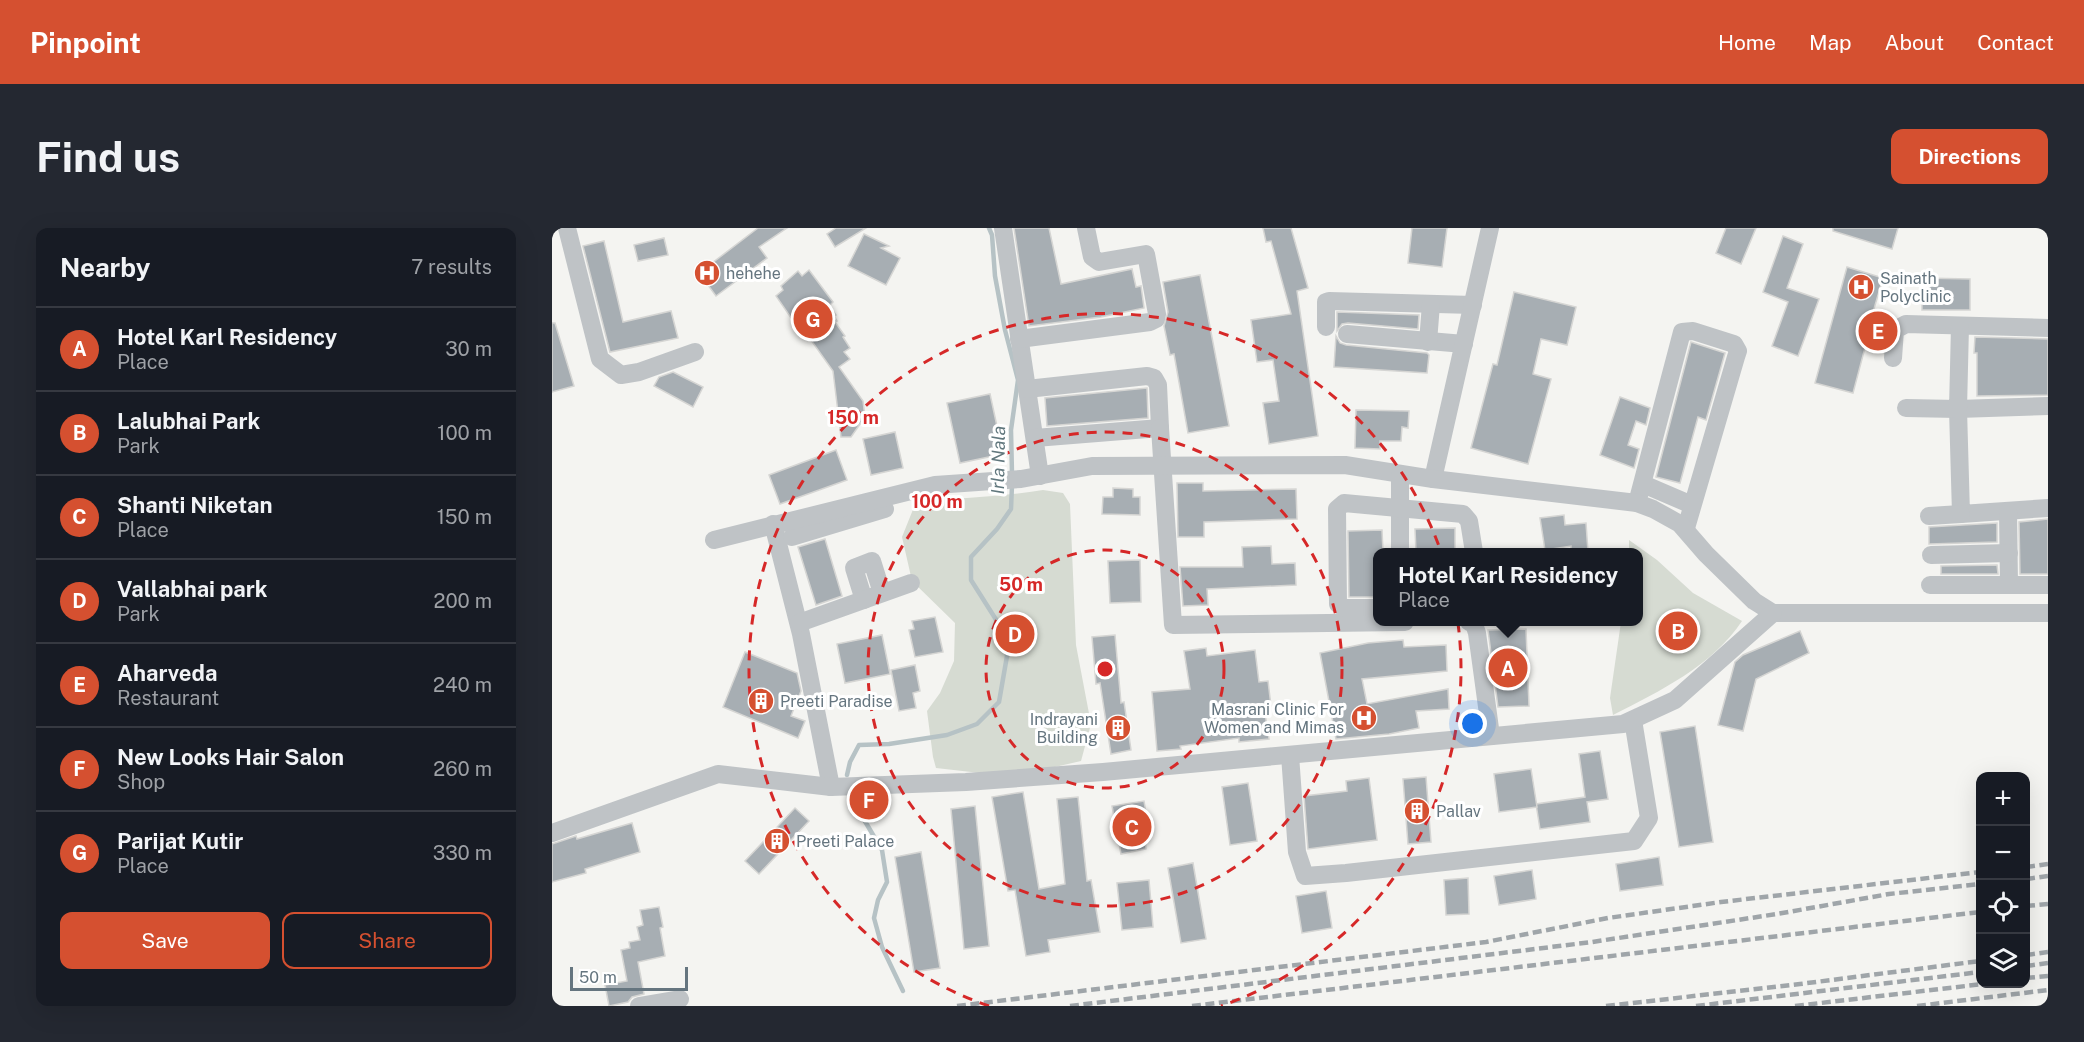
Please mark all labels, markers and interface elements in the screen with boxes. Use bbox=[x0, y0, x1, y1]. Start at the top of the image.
text: Pinpoint bbox=[30, 26, 141, 59]
text: Home bbox=[1718, 30, 1776, 55]
text: Map bbox=[1809, 30, 1852, 55]
text: About bbox=[1885, 30, 1944, 55]
text: Contact bbox=[1977, 30, 2054, 55]
button: Directions bbox=[1891, 129, 2048, 184]
text: Find us bbox=[36, 132, 180, 181]
text: Nearby bbox=[60, 252, 150, 283]
text: 7 results bbox=[411, 255, 492, 279]
hospital icon: hehehe bbox=[692, 258, 722, 288]
place label: hehehe bbox=[726, 264, 781, 283]
place label: Sainath Polyclinic bbox=[1880, 269, 1951, 306]
hospital icon: Sainath Polyclinic bbox=[1846, 272, 1876, 302]
pin: G bbox=[794, 296, 832, 341]
pin: E bbox=[1858, 308, 1898, 354]
text: Hotel Karl Residency bbox=[117, 324, 337, 350]
text: A bbox=[72, 337, 87, 361]
text: 30 m bbox=[445, 337, 492, 361]
text: Place bbox=[117, 350, 169, 374]
text: 150 m bbox=[827, 407, 879, 428]
text: Lalubhai Park bbox=[117, 408, 260, 434]
text: B bbox=[73, 421, 86, 445]
text: 100 m bbox=[437, 421, 492, 445]
water label: Irla Nala bbox=[987, 426, 1009, 494]
text: Park bbox=[117, 434, 160, 458]
text: 100 m bbox=[911, 491, 963, 512]
text: Shanti Niketan bbox=[117, 492, 273, 518]
text: C bbox=[72, 505, 87, 529]
text: 150 m bbox=[437, 505, 492, 529]
text: Place bbox=[117, 518, 169, 542]
popup bbox=[1373, 548, 1643, 626]
text: Hotel Karl Residency bbox=[1398, 562, 1618, 588]
text: 50 m bbox=[999, 574, 1043, 595]
text: Vallabhai park bbox=[117, 576, 268, 602]
text: Place bbox=[1398, 588, 1450, 612]
text: D bbox=[72, 589, 87, 613]
text: 200 m bbox=[434, 589, 492, 613]
text: Park bbox=[117, 602, 160, 626]
pin: B bbox=[1658, 608, 1698, 654]
pin: D bbox=[996, 612, 1034, 656]
pin: A bbox=[1488, 646, 1528, 690]
centre of rings bbox=[1095, 659, 1115, 679]
text: Aharveda bbox=[117, 660, 217, 686]
text: E bbox=[73, 673, 86, 697]
text: 240 m bbox=[433, 673, 492, 697]
text: Restaurant bbox=[117, 686, 219, 710]
building icon: Preeti Paradise bbox=[746, 686, 776, 716]
place label: Preeti Paradise bbox=[780, 692, 893, 711]
place label: Masrani Clinic For Women and Mimas bbox=[1204, 700, 1344, 737]
hospital icon: Masrani Clinic For Women and Mimas bbox=[1349, 703, 1379, 733]
your location bbox=[1458, 709, 1487, 738]
place label: Indrayani Building bbox=[1030, 710, 1098, 747]
building icon: Indrayani Building bbox=[1103, 713, 1133, 743]
text: New Looks Hair Salon bbox=[117, 744, 344, 770]
text: F bbox=[73, 757, 86, 781]
text: 260 m bbox=[433, 757, 492, 781]
text: Shop bbox=[117, 770, 165, 794]
map controls bbox=[1976, 772, 2030, 988]
button: + bbox=[1976, 772, 2030, 826]
pin: F bbox=[850, 778, 888, 822]
building icon: Pallav bbox=[1402, 796, 1432, 826]
place label: Pallav bbox=[1436, 802, 1481, 821]
pin: C bbox=[1112, 804, 1152, 850]
building icon: Preeti Palace bbox=[762, 826, 792, 856]
button: − bbox=[1976, 826, 2030, 880]
text: Parijat Kutir bbox=[117, 828, 243, 854]
place label: Preeti Palace bbox=[796, 832, 894, 851]
text: G bbox=[72, 841, 87, 865]
text: 330 m bbox=[433, 841, 492, 865]
text: Place bbox=[117, 854, 169, 878]
button: locate bbox=[1976, 880, 2030, 934]
button: Save bbox=[60, 912, 270, 969]
button: Share bbox=[282, 912, 492, 969]
button: layers bbox=[1976, 934, 2030, 988]
scale bar bbox=[570, 964, 688, 992]
text: 50 m bbox=[579, 968, 617, 987]

